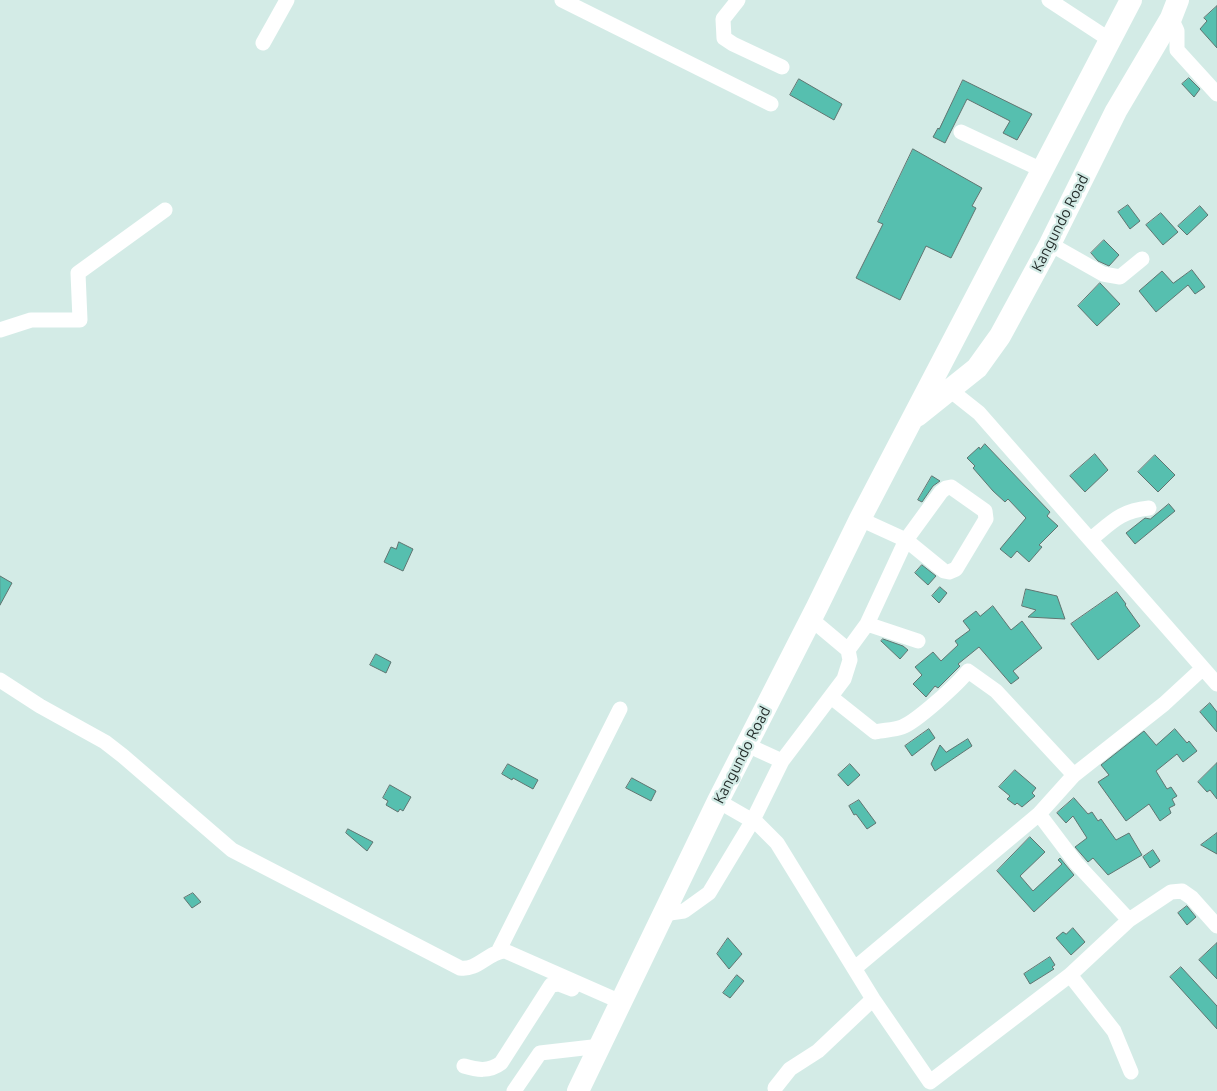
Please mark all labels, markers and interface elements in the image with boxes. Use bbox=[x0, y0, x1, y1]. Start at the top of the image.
street label: Kangundo Road bbox=[1028, 171, 1092, 275]
street label: Kangundo Road bbox=[710, 703, 774, 807]

